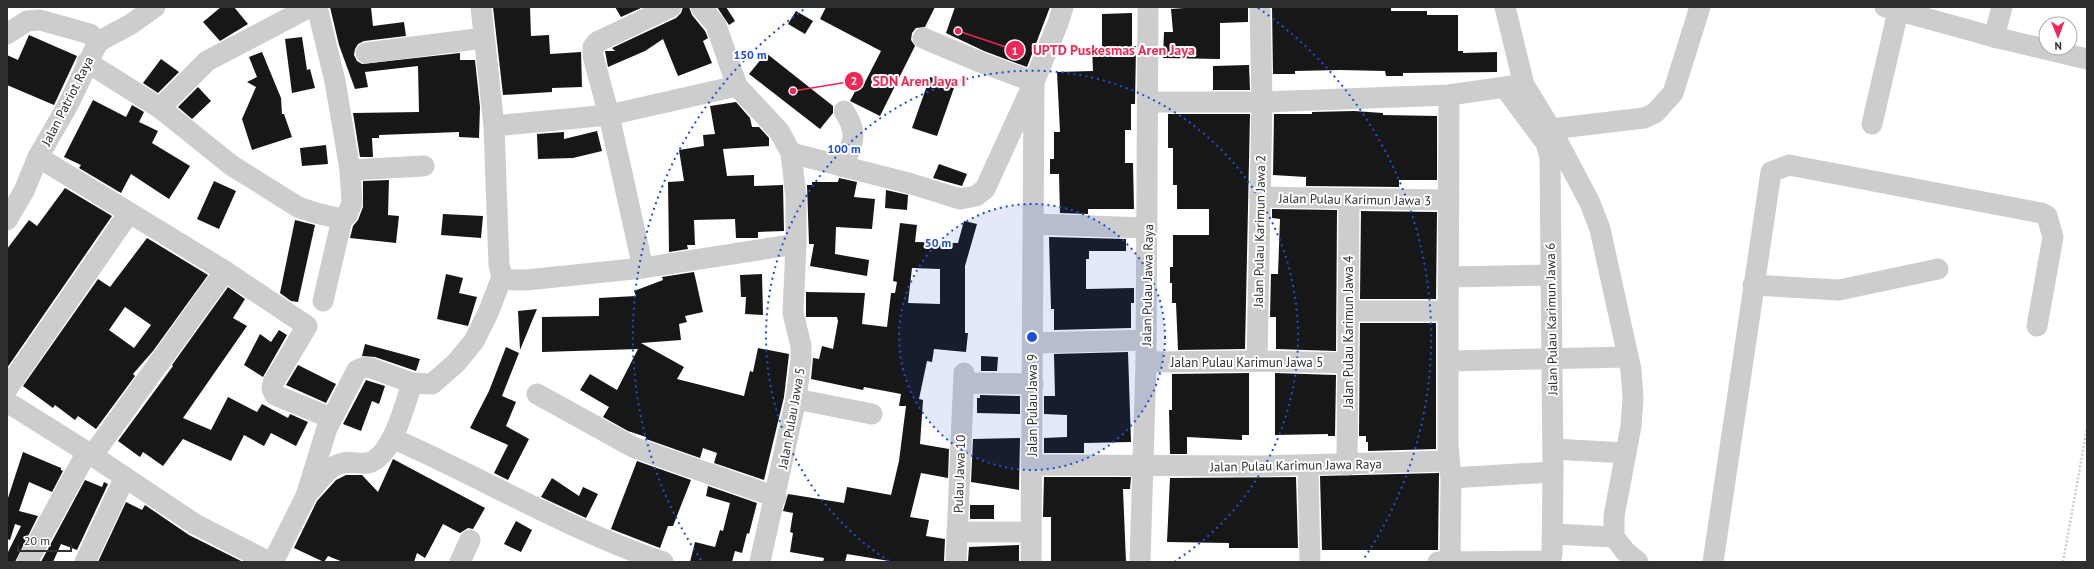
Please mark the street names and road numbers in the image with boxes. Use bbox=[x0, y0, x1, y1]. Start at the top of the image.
street label: Jalan Patriot Raya bbox=[37, 54, 97, 150]
street label: Jalan Pulau Karimun Jawa 2 bbox=[1250, 155, 1269, 308]
street label: Jalan Pulau Karimun Jawa 3 bbox=[1278, 190, 1431, 209]
street label: Jalan Pulau Jawa Raya bbox=[1138, 224, 1157, 347]
street label: Jalan Pulau Karimun Jawa 6 bbox=[1542, 243, 1561, 396]
street label: Jalan Pulau Karimun Jawa 4 bbox=[1340, 256, 1357, 409]
street label: Jalan Pulau Jawa 9 bbox=[1024, 354, 1041, 457]
street label: Jalan Pulau Karimun Jawa 5 bbox=[1170, 354, 1323, 371]
street label: Jalan Pulau Jawa 5 bbox=[774, 366, 809, 471]
street label: Pulau Jawa 10 bbox=[950, 435, 969, 514]
street label: Jalan Pulau Karimun Jawa Raya bbox=[1209, 456, 1382, 476]

